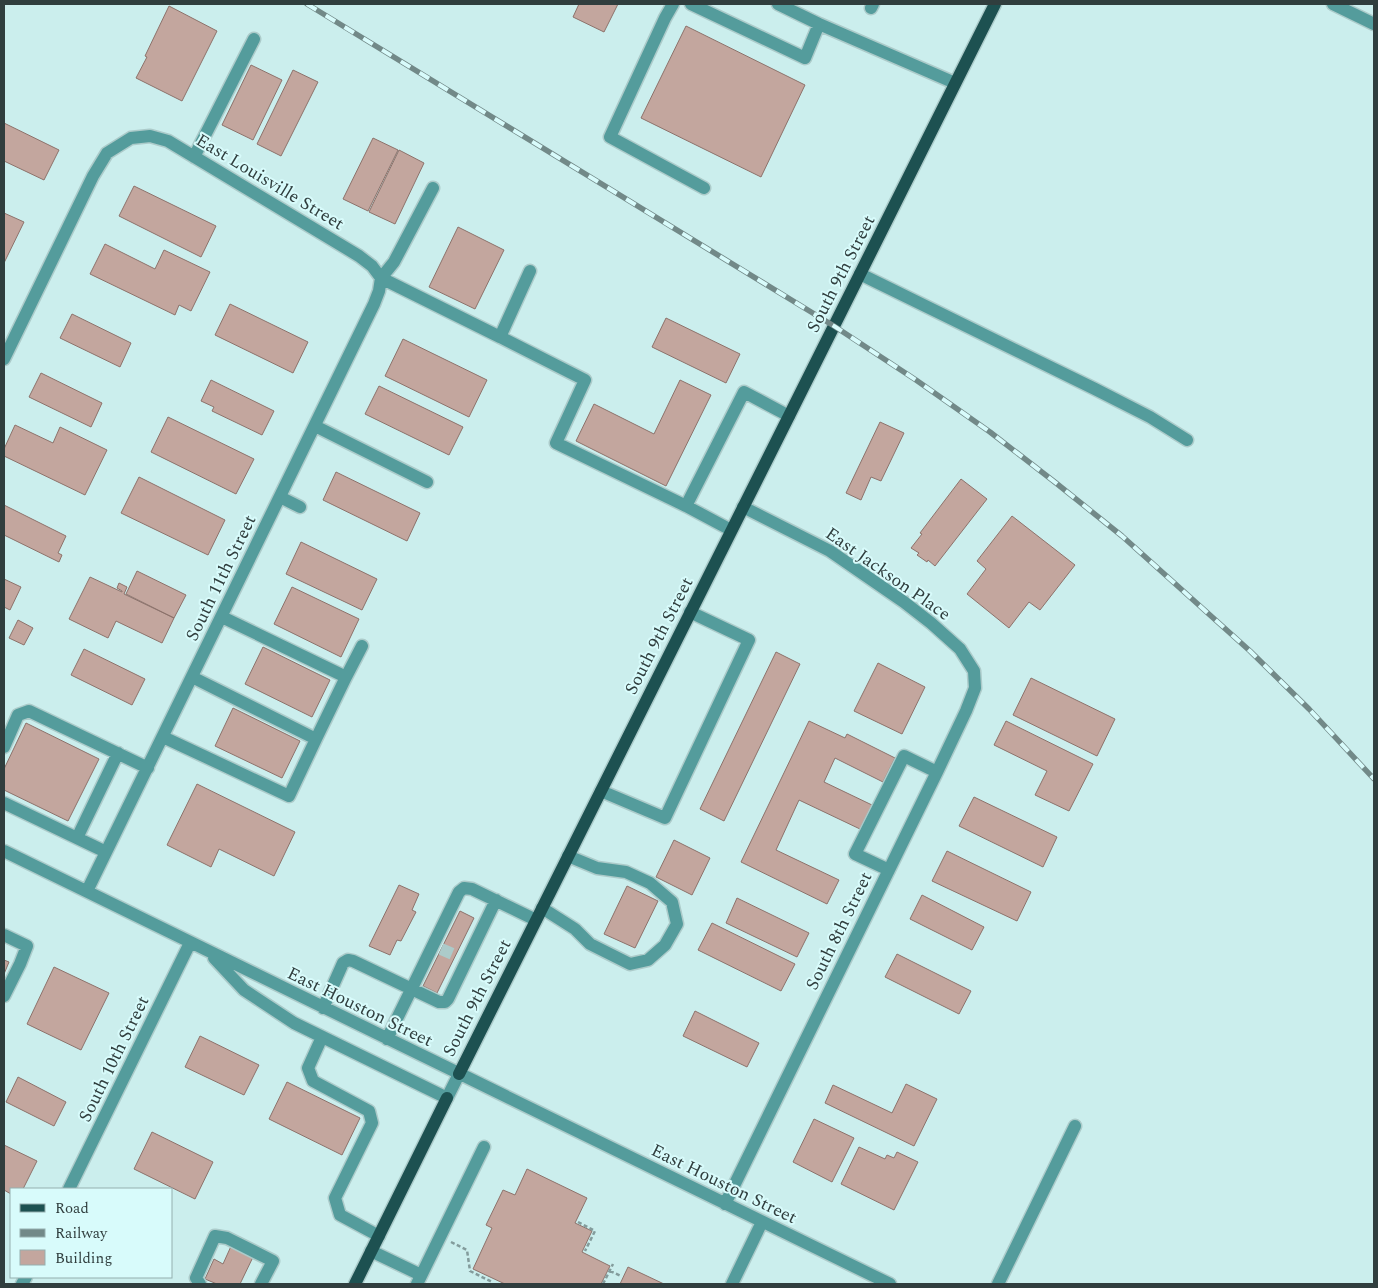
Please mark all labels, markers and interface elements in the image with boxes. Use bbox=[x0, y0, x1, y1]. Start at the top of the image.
street label: East Louisville Street bbox=[191, 127, 349, 237]
street label: South 9th Street bbox=[800, 211, 882, 337]
street label: South 11th Street bbox=[179, 510, 263, 646]
street label: East Jackson Place bbox=[820, 521, 956, 627]
street label: South 9th Street bbox=[618, 573, 700, 699]
street label: South 8th Street bbox=[799, 867, 879, 995]
street label: South 9th Street bbox=[436, 935, 518, 1061]
street label: East Houston Street bbox=[282, 960, 438, 1054]
street label: South 10th Street bbox=[72, 991, 156, 1127]
street label: East Houston Street bbox=[646, 1137, 802, 1231]
legend bbox=[10, 1188, 172, 1278]
text: Road bbox=[55, 1197, 89, 1220]
text: Railway bbox=[55, 1222, 108, 1245]
text: Building bbox=[55, 1247, 112, 1270]

